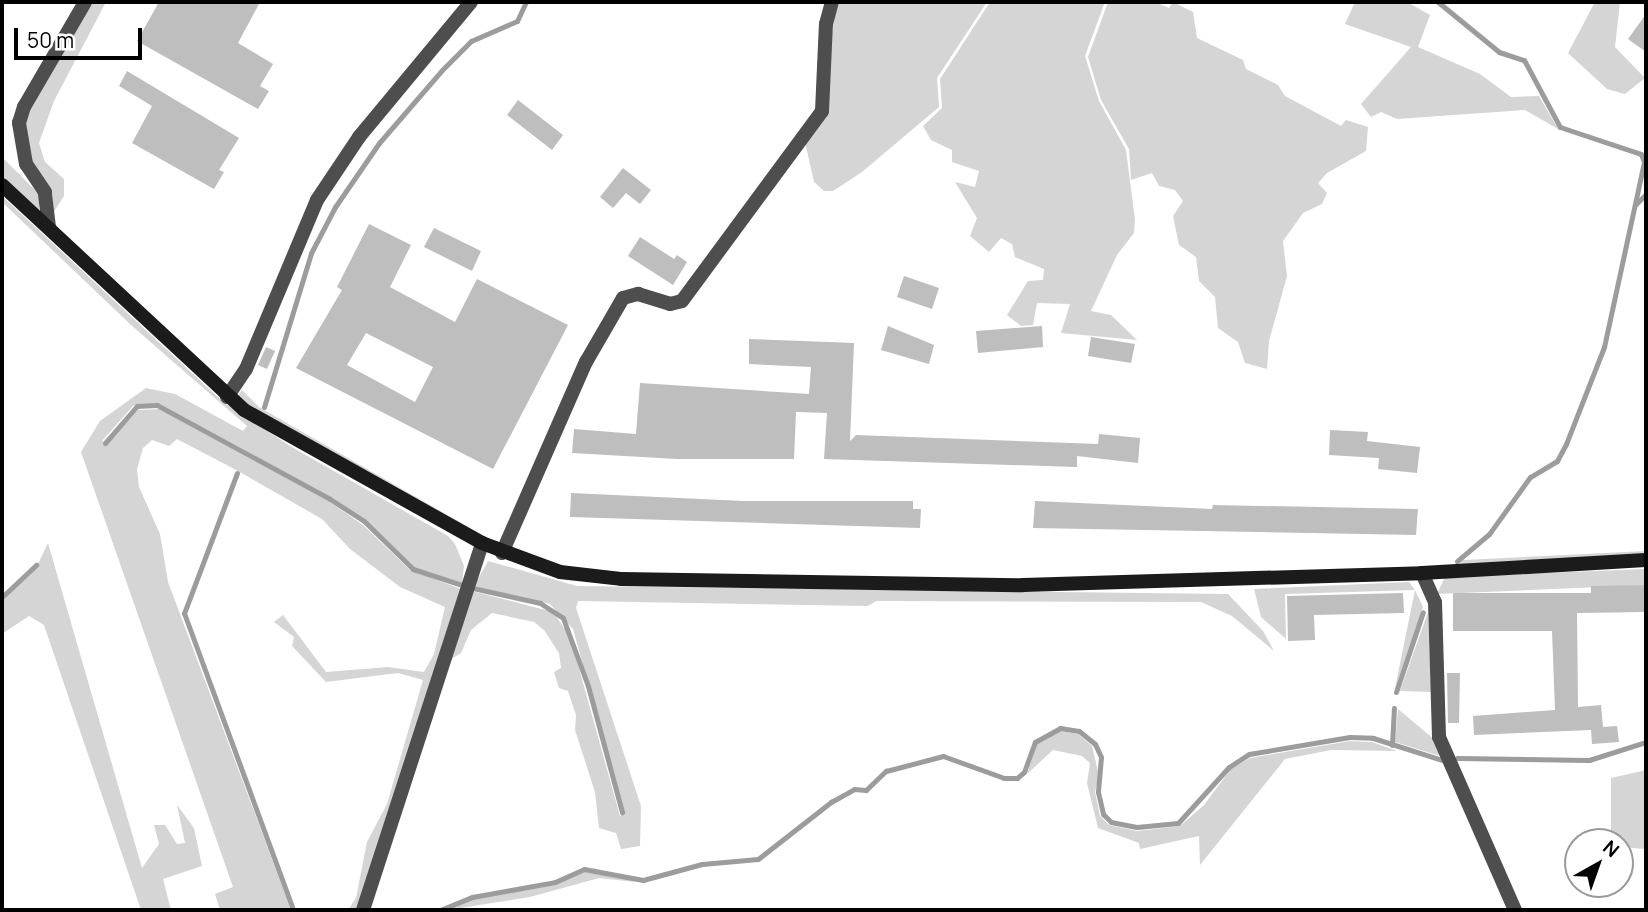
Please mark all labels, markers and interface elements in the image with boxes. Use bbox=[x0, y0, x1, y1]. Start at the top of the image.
scale bar bbox=[18, 14, 145, 58]
text: 50 m bbox=[27, 26, 74, 54]
north arrow bbox=[1564, 828, 1634, 898]
text: N bbox=[1598, 834, 1625, 863]

